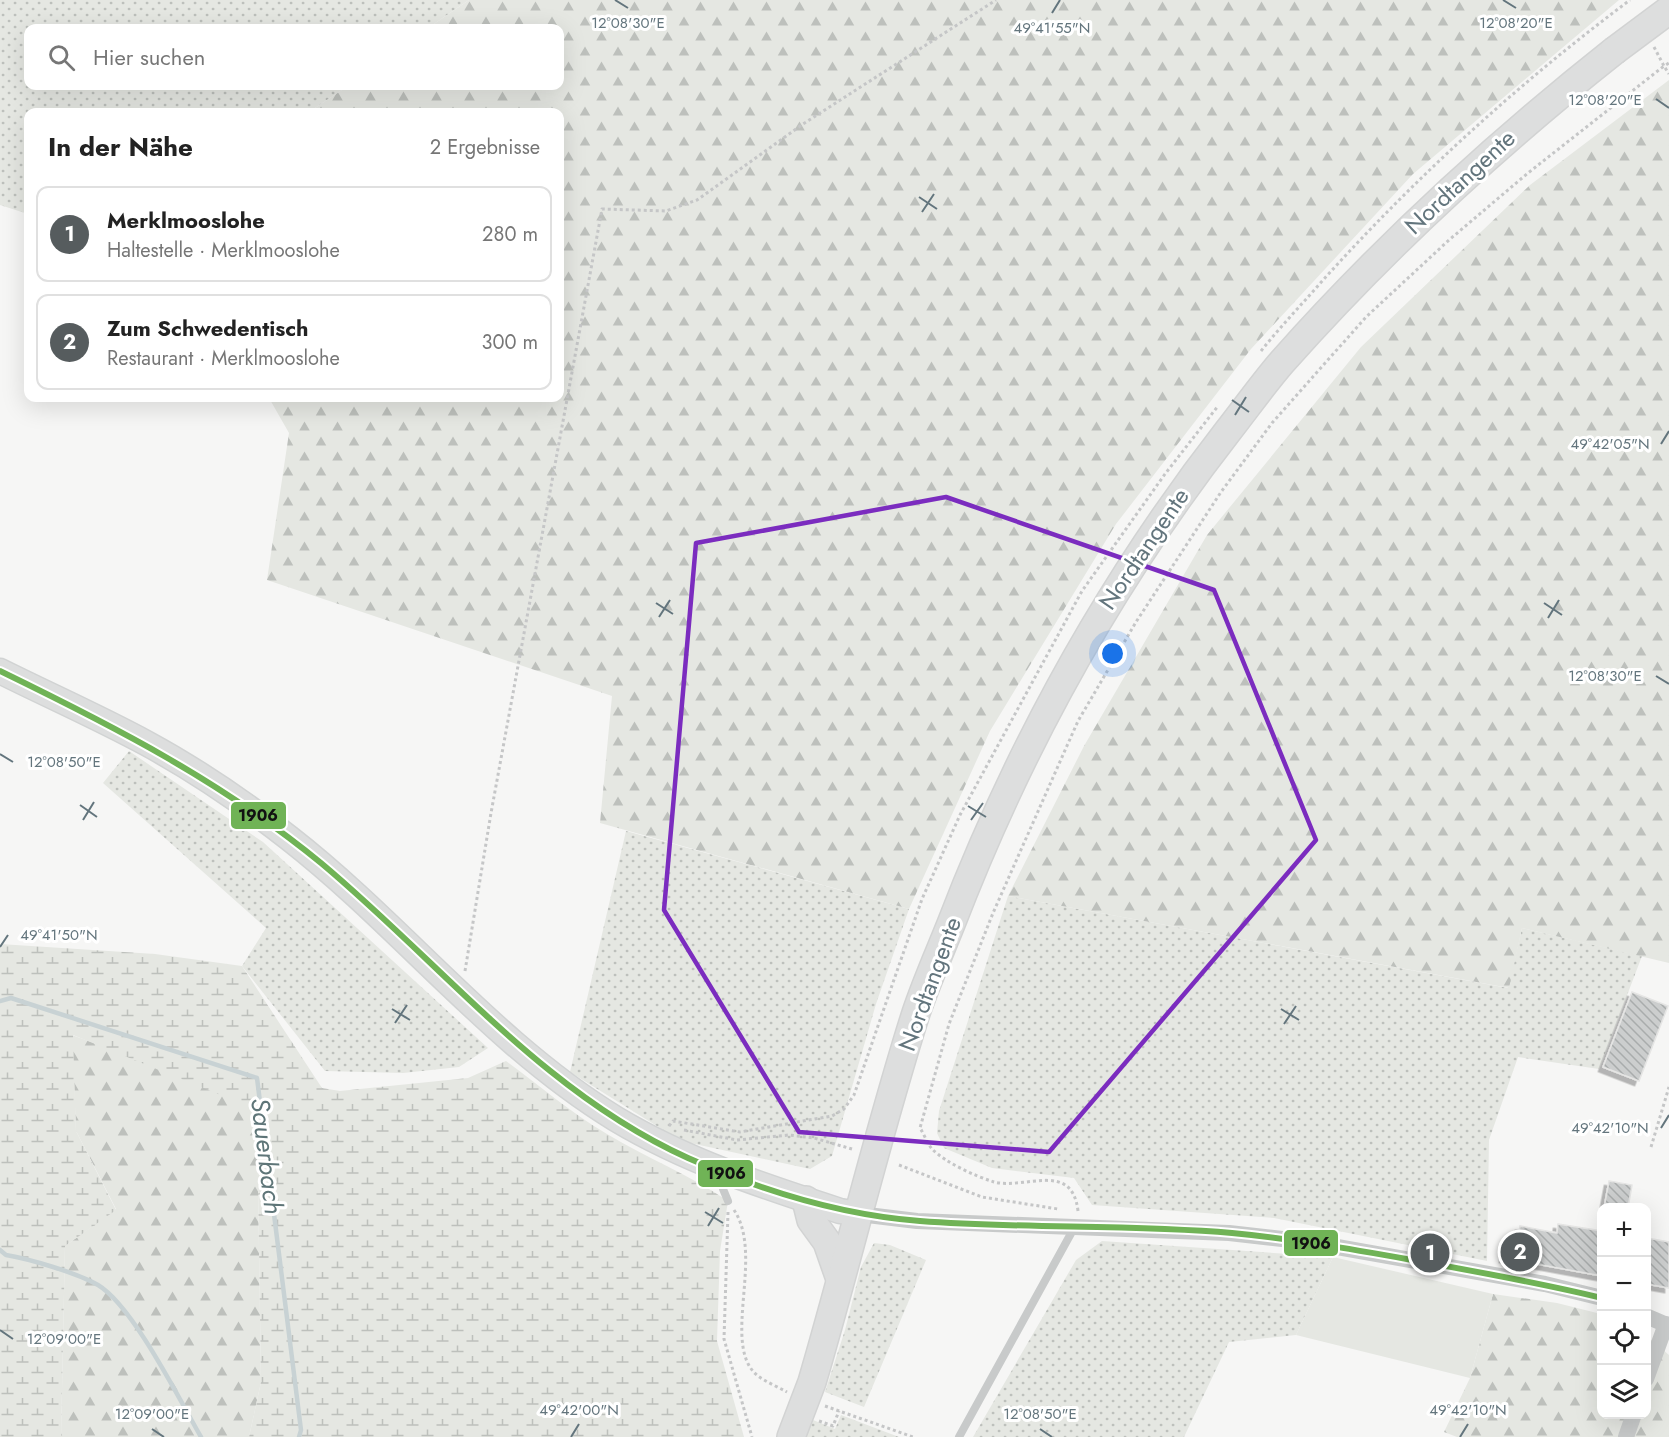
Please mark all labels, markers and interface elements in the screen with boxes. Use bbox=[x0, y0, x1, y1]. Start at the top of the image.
text: 12°08'30"E bbox=[591, 12, 665, 34]
text: 12°08'20"E bbox=[1479, 12, 1553, 34]
text: 49°41'55"N bbox=[1014, 17, 1090, 39]
search box bbox=[24, 24, 564, 90]
icon: search bbox=[45, 41, 78, 74]
text: Hier suchen bbox=[93, 41, 205, 73]
text: 12°08'20"E bbox=[1568, 89, 1642, 111]
street label: Nordtangente bbox=[1396, 121, 1523, 242]
text: In der Nähe bbox=[48, 128, 193, 166]
text: 2 Ergebnisse bbox=[430, 133, 540, 162]
text: Merklmooslohe bbox=[107, 204, 265, 236]
text: 1 bbox=[64, 220, 75, 249]
text: 280 m bbox=[482, 220, 538, 249]
text: Haltestelle · Merklmooslohe bbox=[107, 236, 340, 265]
text: Zum Schwedentisch bbox=[107, 312, 309, 344]
text: 2 bbox=[63, 328, 76, 357]
text: 300 m bbox=[481, 328, 538, 357]
text: Restaurant · Merklmooslohe bbox=[107, 344, 340, 373]
text: 49°42'05"N bbox=[1570, 433, 1650, 455]
street label: Nordtangente bbox=[1090, 481, 1197, 617]
your location bbox=[1098, 639, 1127, 668]
text: 12°08'30"E bbox=[1568, 665, 1642, 687]
text: 12°08'50"E bbox=[27, 751, 101, 773]
line badge: 1906 bbox=[230, 801, 287, 830]
text: 1906 bbox=[238, 804, 278, 827]
street label: Nordtangente bbox=[889, 912, 970, 1056]
text: 49°41'50"N bbox=[20, 924, 98, 946]
water label: Sauerbach bbox=[241, 1096, 293, 1216]
text: 49°42'10"N bbox=[1571, 1117, 1649, 1139]
line badge: 1906 bbox=[697, 1159, 754, 1188]
text: 1906 bbox=[706, 1162, 746, 1185]
map controls bbox=[1597, 1203, 1651, 1419]
button: + bbox=[1597, 1203, 1651, 1257]
line badge: 1906 bbox=[1283, 1229, 1339, 1257]
pin: 1 bbox=[1410, 1230, 1450, 1276]
pin: 2 bbox=[1500, 1230, 1540, 1274]
text: 1906 bbox=[1291, 1232, 1331, 1255]
button: − bbox=[1597, 1257, 1651, 1311]
button: locate bbox=[1597, 1311, 1651, 1365]
text: 12°09'00"E bbox=[27, 1328, 101, 1350]
button: layers bbox=[1597, 1365, 1651, 1419]
text: 49°42'00"N bbox=[539, 1399, 619, 1421]
text: 49°42'10"N bbox=[1429, 1399, 1507, 1421]
text: 12°09'00"E bbox=[115, 1403, 189, 1425]
text: 12°08'50"E bbox=[1003, 1403, 1077, 1425]

